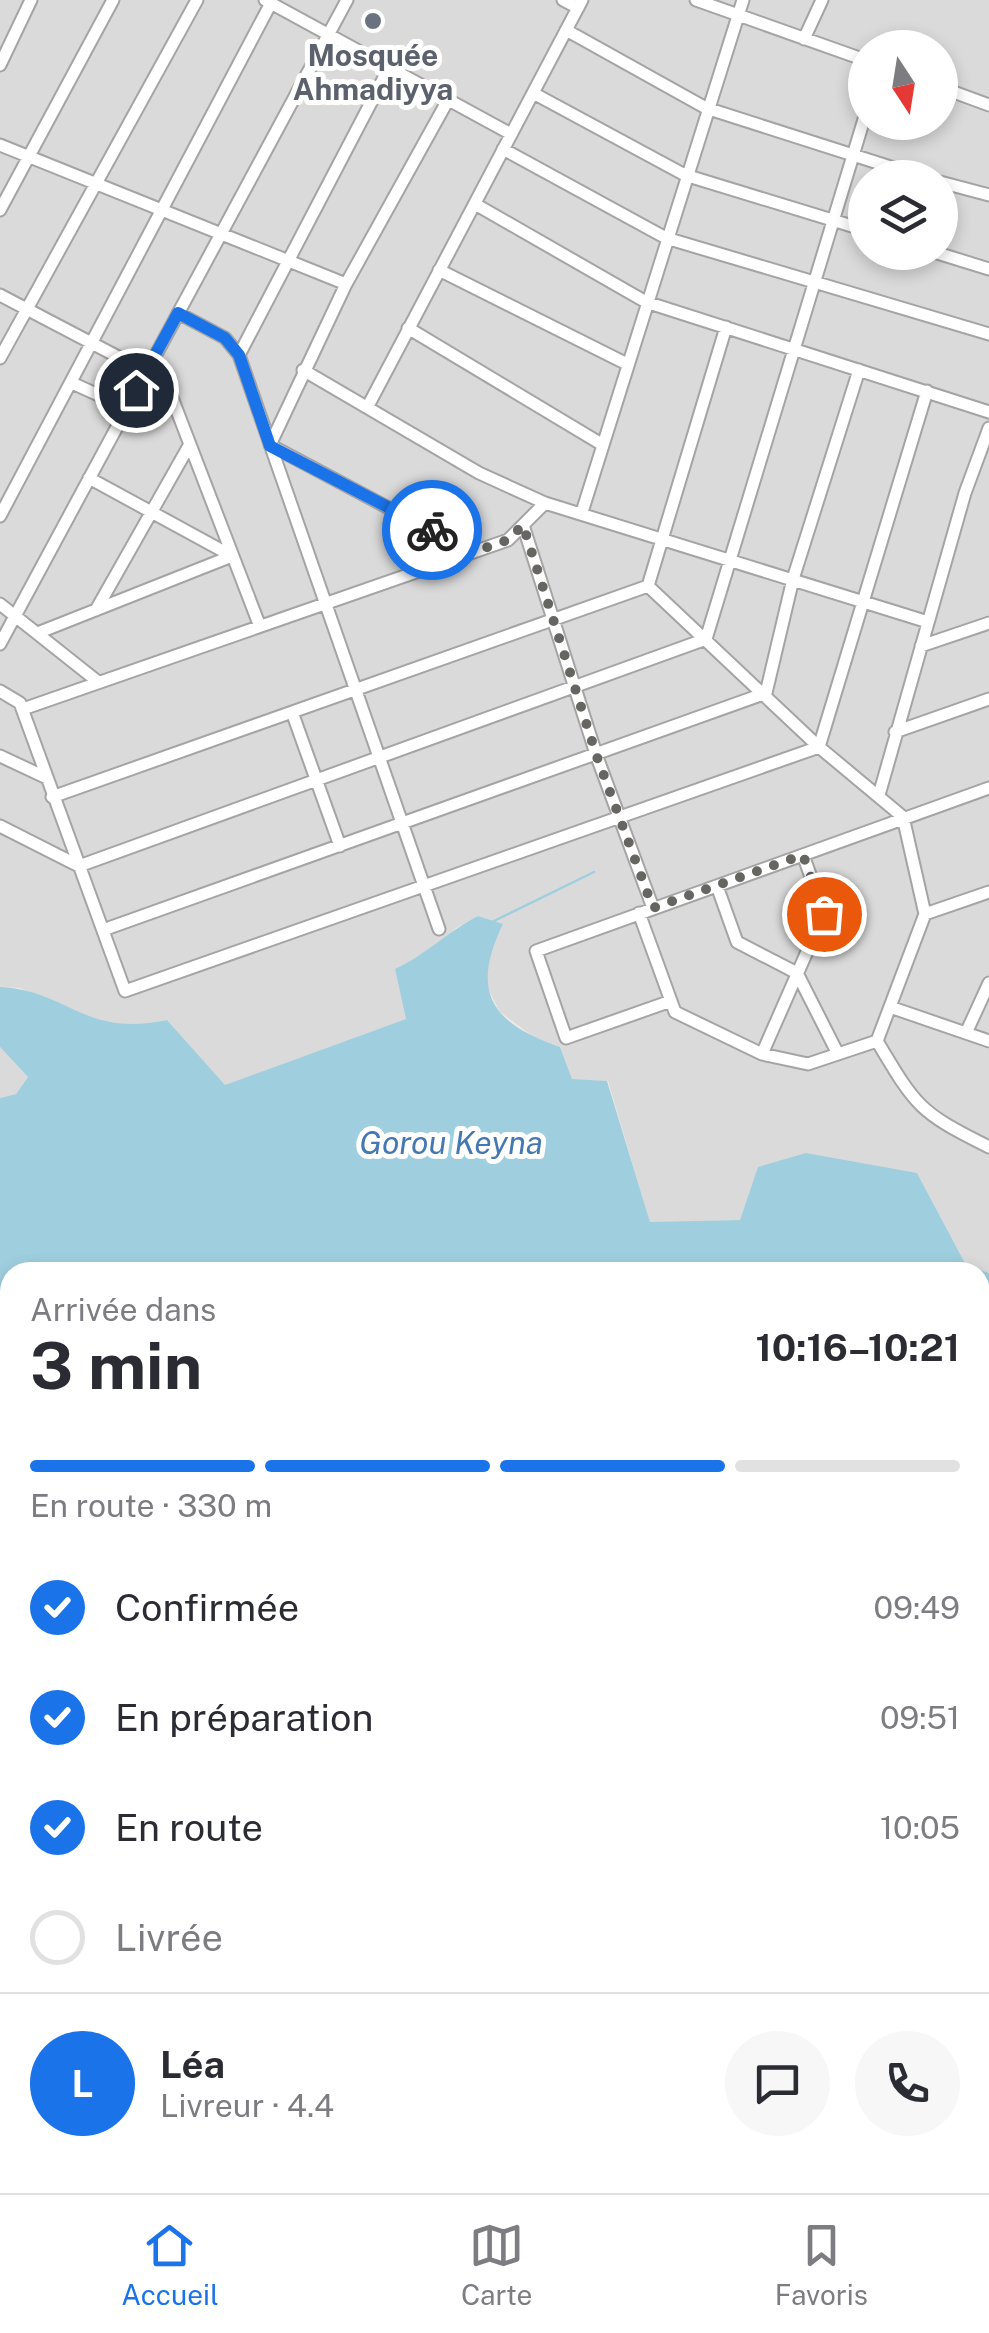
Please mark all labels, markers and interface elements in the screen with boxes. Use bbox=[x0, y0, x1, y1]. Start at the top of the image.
marker: Mosquée Ahmadiyya bbox=[362, 10, 384, 32]
north arrow bbox=[848, 30, 958, 140]
map controls bbox=[848, 30, 958, 270]
place label: Mosquée Ahmadiyya bbox=[293, 37, 453, 107]
button: layers bbox=[848, 160, 958, 270]
pin bbox=[94, 348, 179, 433]
icon: home bbox=[109, 363, 164, 418]
courier bbox=[382, 480, 482, 580]
icon: bike bbox=[405, 503, 460, 558]
pin bbox=[782, 872, 867, 957]
icon: bag bbox=[797, 887, 852, 942]
water label: Gorou Keyna bbox=[359, 1124, 543, 1161]
text: Arrivée dans bbox=[30, 1291, 216, 1328]
text: 10:16–10:21 bbox=[756, 1325, 960, 1370]
text: 3 min bbox=[30, 1327, 202, 1404]
text: En route · 330 m bbox=[30, 1487, 272, 1524]
icon: check bbox=[30, 1580, 85, 1635]
text: Confirmée bbox=[115, 1585, 299, 1630]
text: 09:49 bbox=[874, 1589, 960, 1626]
icon: check bbox=[30, 1690, 85, 1745]
text: En préparation bbox=[115, 1695, 373, 1740]
text: 09:51 bbox=[880, 1699, 960, 1736]
icon: check bbox=[30, 1800, 85, 1855]
text: En route bbox=[115, 1805, 263, 1850]
text: 10:05 bbox=[880, 1809, 960, 1846]
text: Livrée bbox=[115, 1915, 223, 1960]
button: chat bbox=[725, 2031, 830, 2136]
button: phone bbox=[855, 2031, 960, 2136]
text: Léa bbox=[160, 2042, 225, 2087]
text: L bbox=[72, 2061, 93, 2106]
text: Livreur · 4.4 bbox=[160, 2087, 334, 2124]
tab: Accueil bbox=[121, 2218, 219, 2311]
tab: Carte bbox=[461, 2218, 532, 2311]
tab: Favoris bbox=[775, 2218, 868, 2311]

